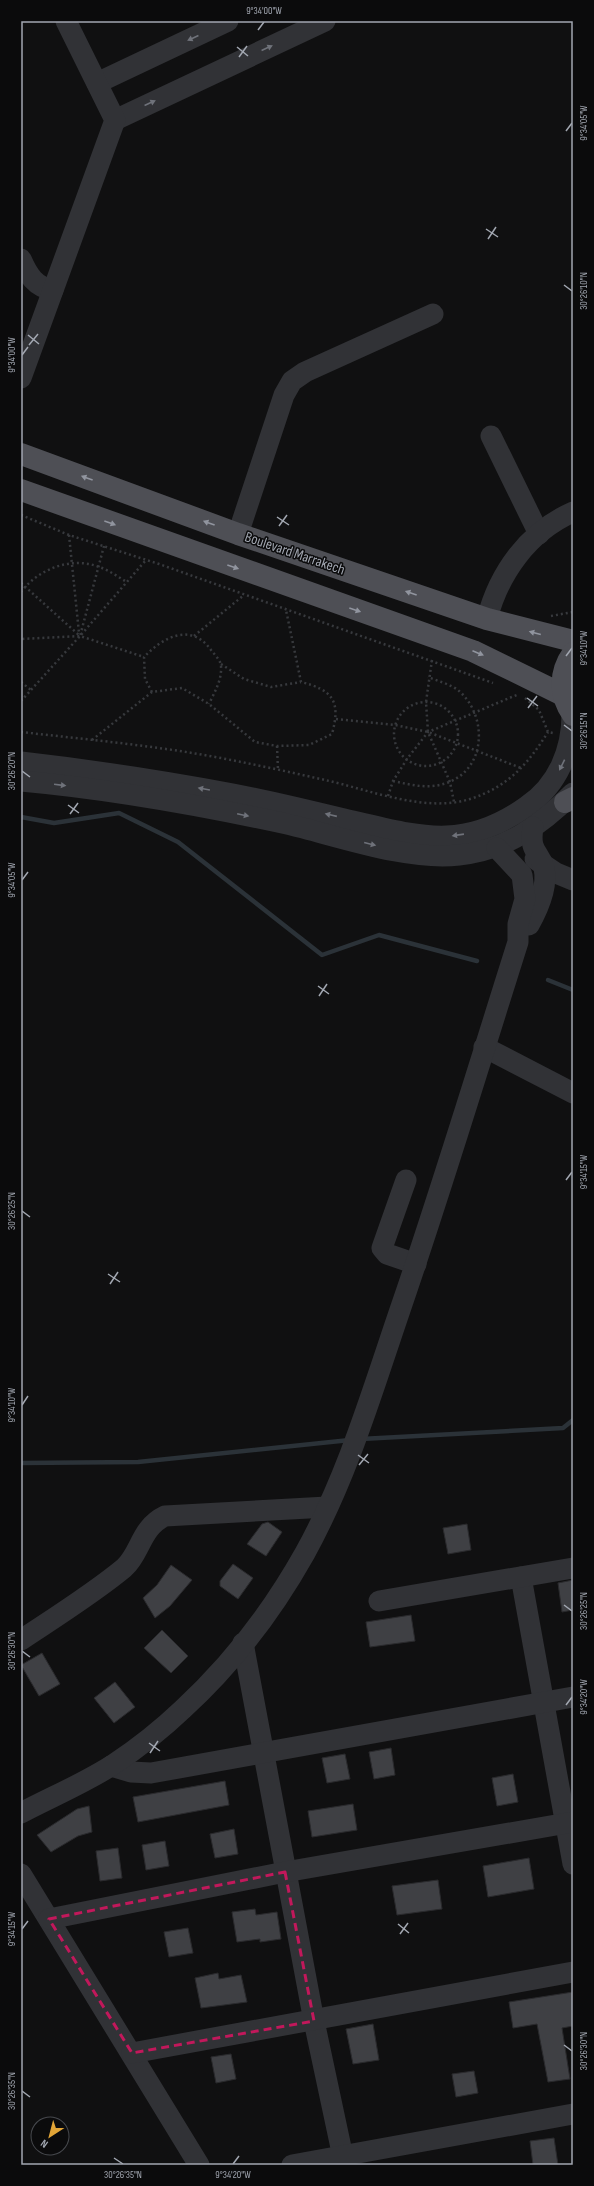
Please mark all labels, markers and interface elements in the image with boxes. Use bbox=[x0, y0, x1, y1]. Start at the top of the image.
text: 9°34'00"W bbox=[246, 5, 282, 17]
one-way arrow bbox=[187, 35, 198, 41]
one-way arrow bbox=[262, 45, 273, 51]
one-way arrow bbox=[144, 100, 156, 106]
text: 9°34'05"W bbox=[578, 105, 590, 141]
text: 30°26'10"N bbox=[578, 272, 590, 310]
text: 9°34'00"W bbox=[6, 337, 18, 373]
one-way arrow bbox=[80, 475, 92, 481]
one-way arrow bbox=[105, 520, 117, 526]
one-way arrow bbox=[203, 520, 215, 526]
street label: Boulevard Marrakech bbox=[242, 527, 347, 580]
one-way arrow bbox=[227, 564, 239, 570]
one-way arrow bbox=[405, 590, 417, 596]
one-way arrow bbox=[350, 607, 362, 613]
one-way arrow bbox=[529, 630, 541, 636]
text: 9°34'10"W bbox=[578, 630, 590, 665]
one-way arrow bbox=[472, 650, 483, 656]
text: 30°26'15"N bbox=[578, 712, 590, 750]
text: 30°26'20"N bbox=[6, 752, 18, 790]
one-way arrow bbox=[558, 759, 565, 771]
one-way arrow bbox=[54, 782, 66, 788]
one-way arrow bbox=[198, 786, 210, 792]
one-way arrow bbox=[325, 812, 337, 818]
one-way arrow bbox=[237, 813, 249, 819]
one-way arrow bbox=[452, 832, 465, 839]
one-way arrow bbox=[364, 842, 376, 848]
text: 9°34'05"W bbox=[6, 862, 18, 898]
text: 9°34'15"W bbox=[578, 1154, 590, 1189]
text: 30°26'25"N bbox=[6, 1192, 18, 1230]
text: 9°34'10"W bbox=[6, 1387, 18, 1422]
text: 30°26'25"N bbox=[578, 1592, 590, 1630]
text: 30°26'30"N bbox=[6, 1632, 18, 1670]
text: 9°34'20"W bbox=[578, 1679, 590, 1715]
text: 9°34'15"W bbox=[6, 1911, 18, 1946]
text: 30°26'30"N bbox=[578, 2032, 590, 2070]
text: 30°26'35"N bbox=[6, 2072, 18, 2110]
north arrow bbox=[30, 2116, 70, 2156]
text: N bbox=[38, 2137, 51, 2151]
text: 30°26'35"N bbox=[104, 2169, 142, 2181]
text: 9°34'20"W bbox=[215, 2169, 251, 2181]

